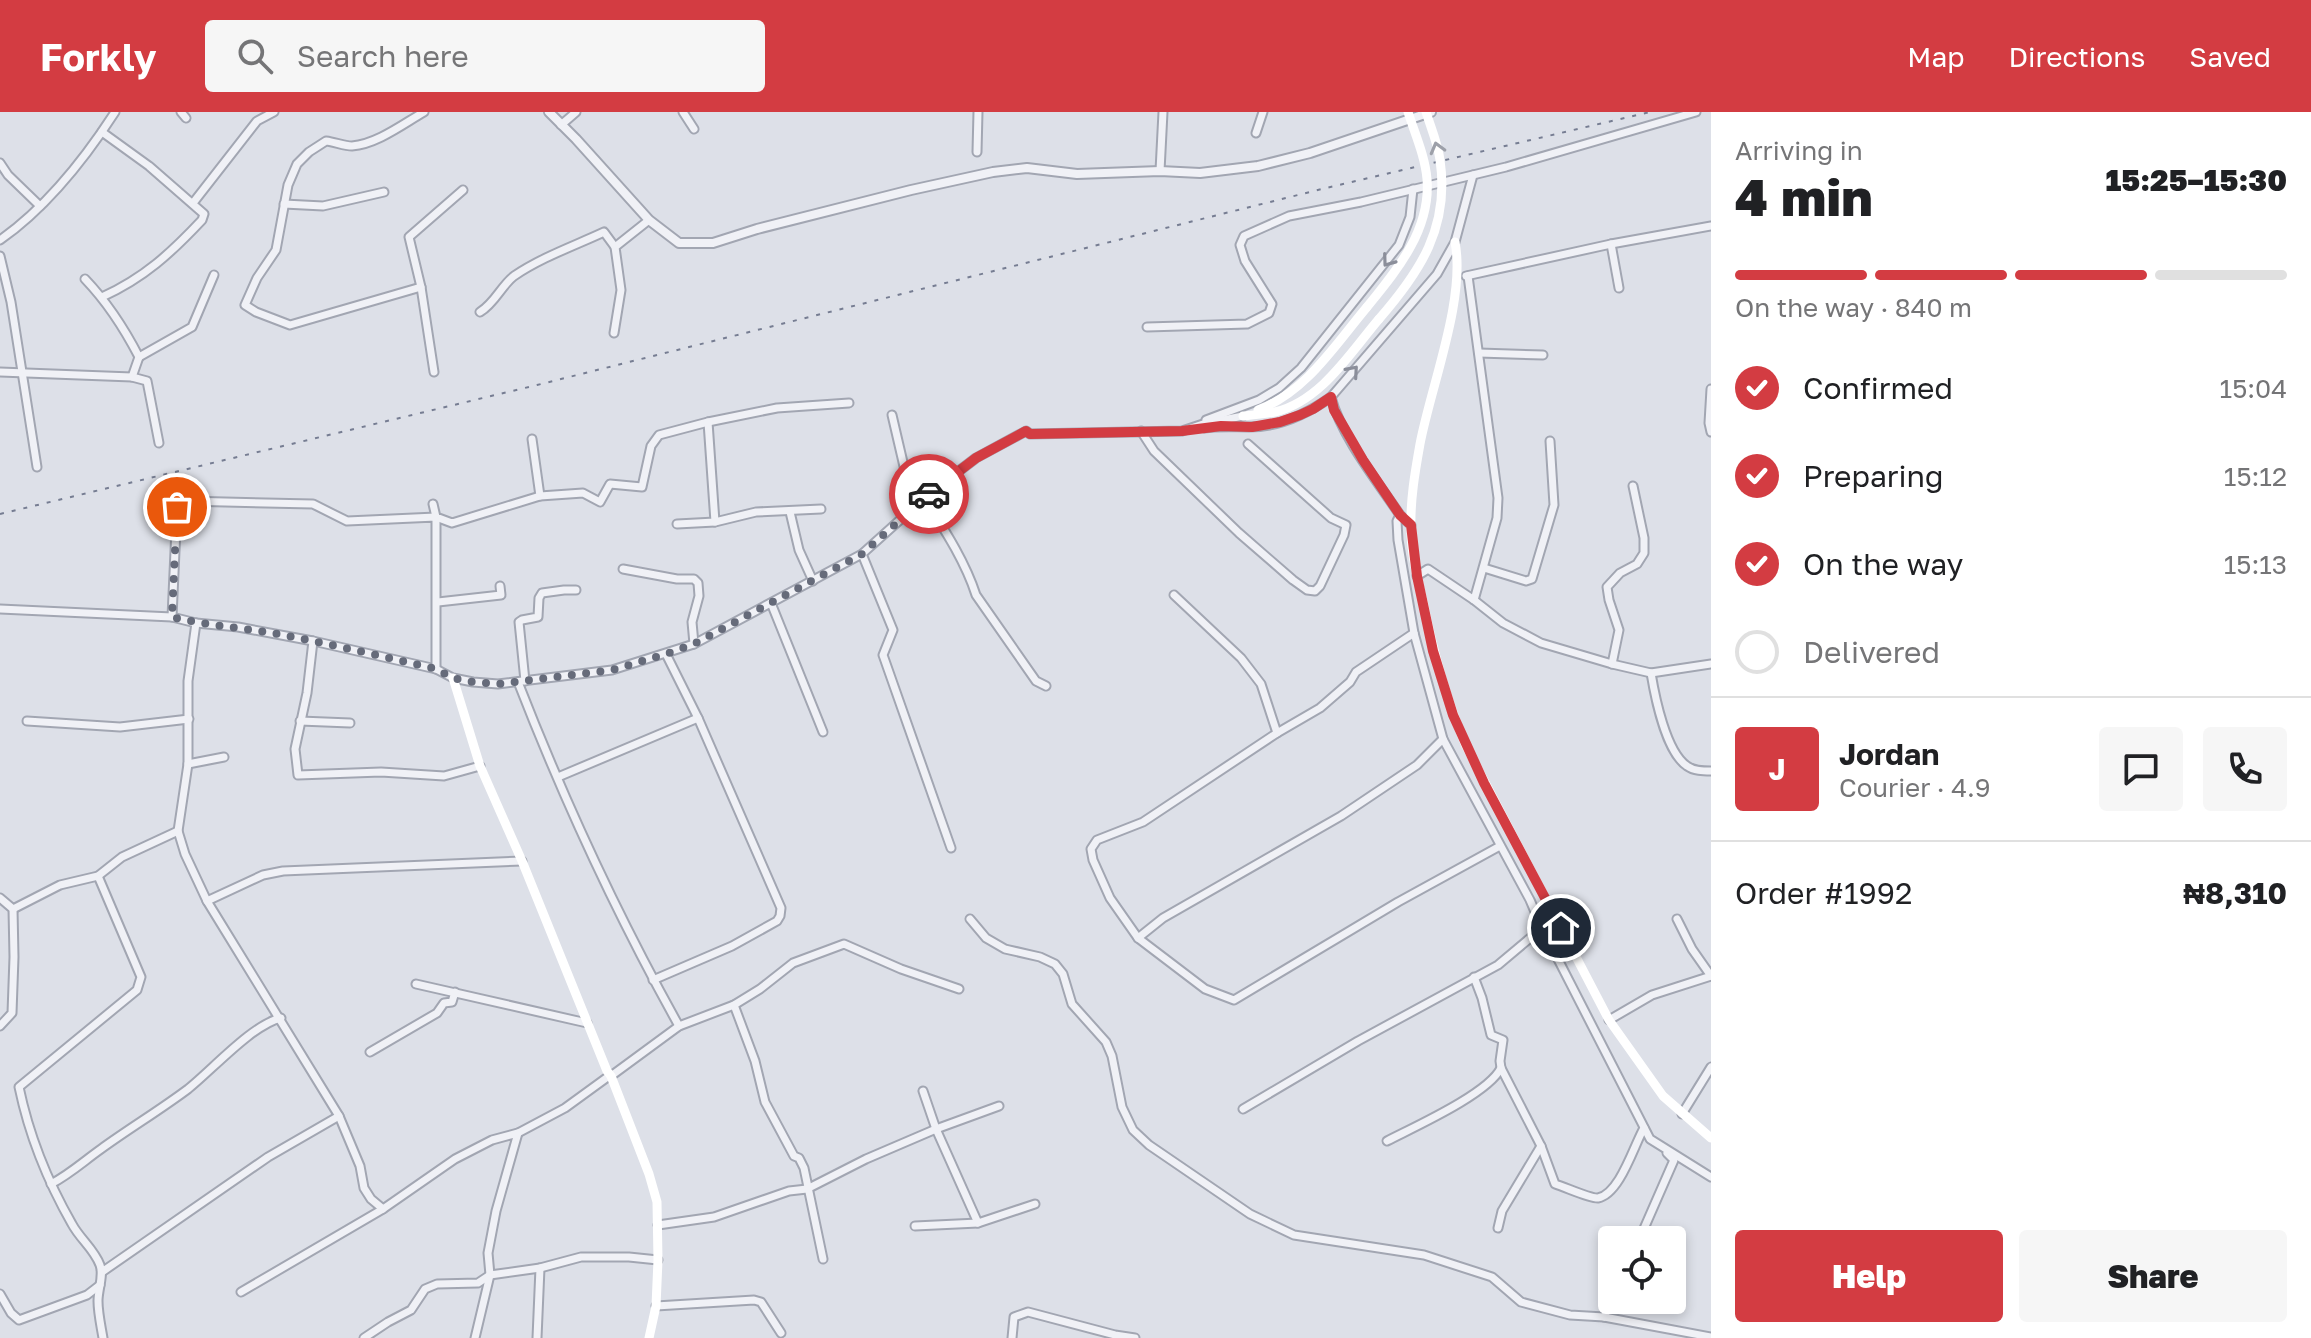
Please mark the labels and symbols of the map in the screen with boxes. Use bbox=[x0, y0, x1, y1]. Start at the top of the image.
one-way arrow bbox=[1429, 142, 1446, 156]
one-way arrow bbox=[1383, 252, 1397, 267]
one-way arrow bbox=[1344, 366, 1358, 381]
courier bbox=[889, 454, 969, 534]
pin bbox=[143, 473, 211, 541]
pin bbox=[1527, 894, 1595, 962]

